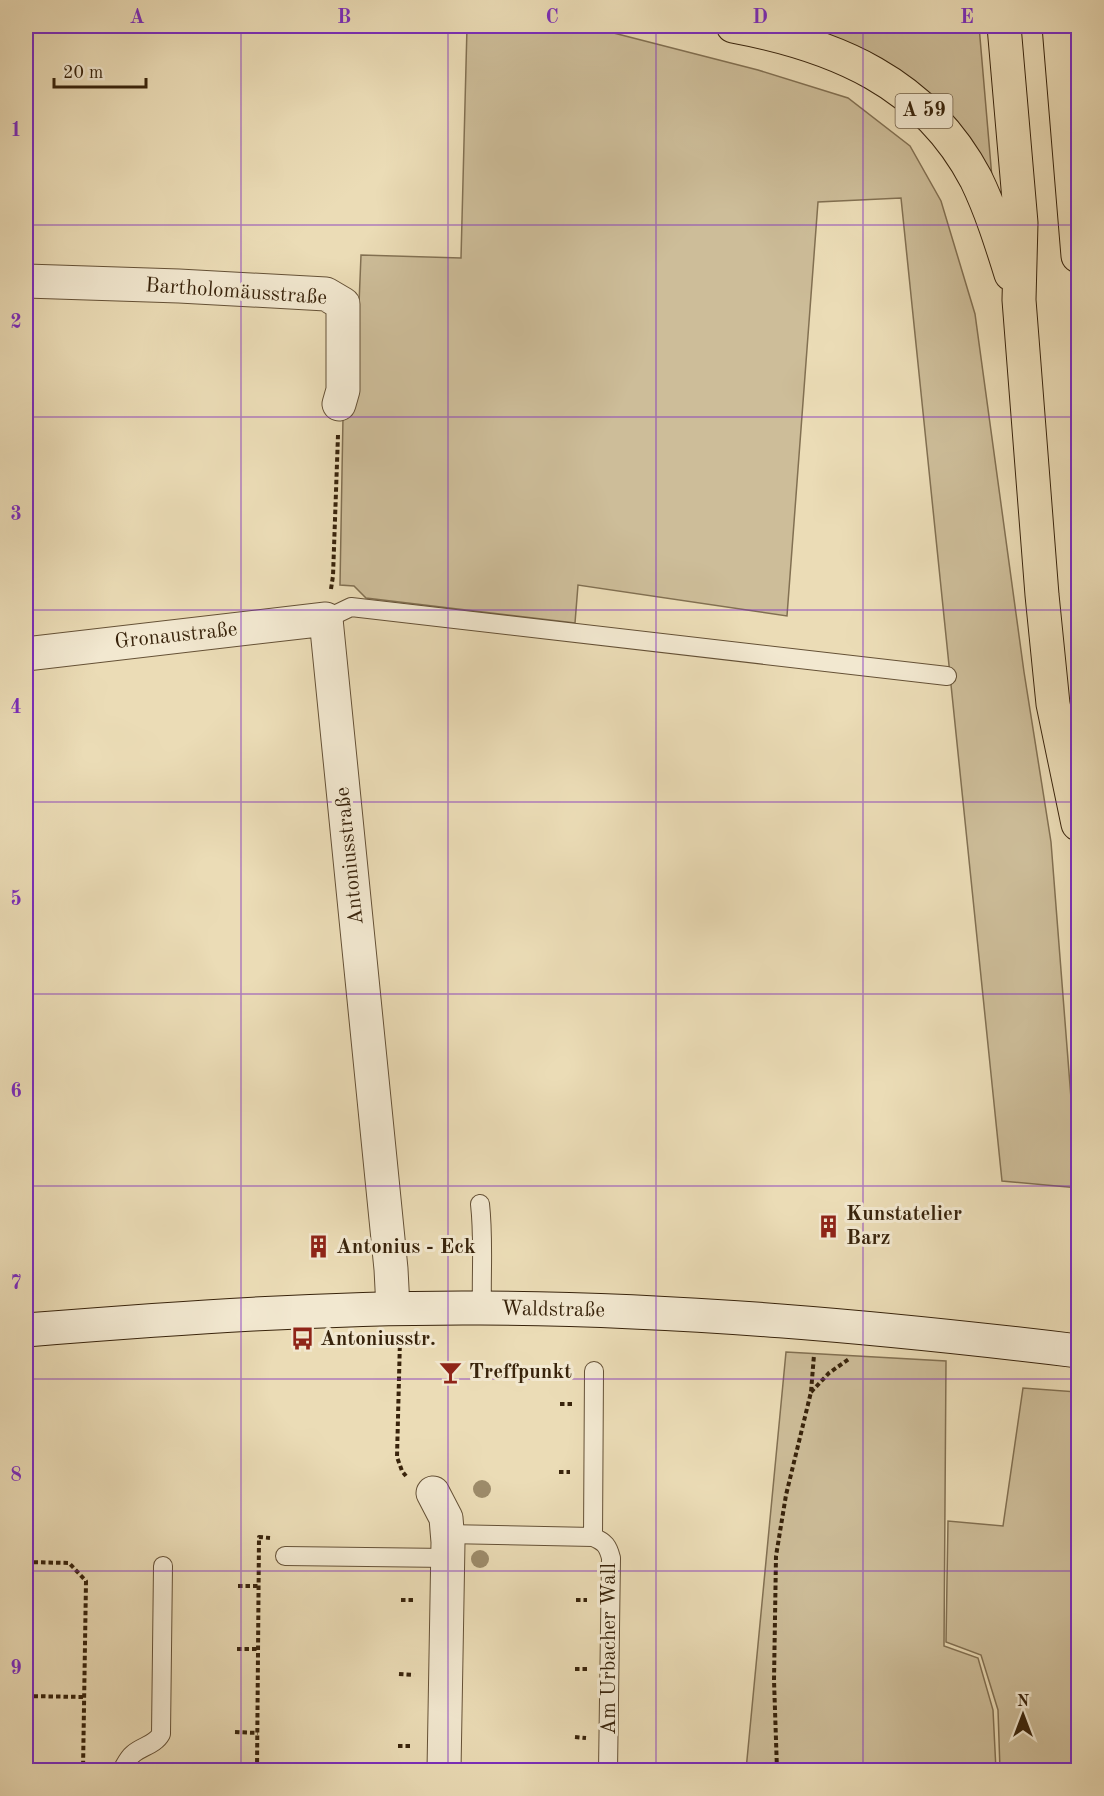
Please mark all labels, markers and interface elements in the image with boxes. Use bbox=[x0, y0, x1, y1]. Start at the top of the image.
text: A bbox=[129, 8, 145, 28]
text: B bbox=[337, 8, 351, 28]
text: C bbox=[545, 8, 559, 28]
text: D bbox=[752, 8, 768, 28]
text: E bbox=[960, 8, 974, 28]
scale bar bbox=[54, 51, 146, 89]
text: 20 m bbox=[63, 64, 103, 82]
road number: A 59 bbox=[896, 94, 952, 128]
text: 1 bbox=[10, 121, 22, 141]
street label: Bartholomäusstraße bbox=[144, 275, 328, 309]
text: 2 bbox=[10, 313, 22, 333]
text: 3 bbox=[10, 505, 22, 525]
street label: Gronaustraße bbox=[114, 619, 238, 653]
text: 4 bbox=[10, 698, 22, 718]
street label: Antoniusstraße bbox=[332, 786, 368, 926]
text: 5 bbox=[10, 889, 22, 910]
text: 6 bbox=[10, 1082, 22, 1102]
place label: Kunstatelier Barz bbox=[846, 1204, 962, 1249]
building icon: Kunstatelier Barz bbox=[815, 1213, 841, 1239]
building icon: Antonius - Eck bbox=[305, 1234, 331, 1260]
place label: Antonius - Eck bbox=[336, 1237, 476, 1258]
text: 7 bbox=[10, 1274, 22, 1294]
street label: Waldstraße bbox=[501, 1299, 605, 1321]
bus stop icon: Antoniusstr. bbox=[289, 1326, 315, 1352]
place label: Antoniusstr. bbox=[320, 1329, 436, 1350]
bar icon: Treffpunkt bbox=[438, 1359, 464, 1385]
place label: Treffpunkt bbox=[469, 1362, 572, 1383]
text: 8 bbox=[10, 1466, 22, 1486]
street label: Am Urbacher Wall bbox=[599, 1563, 620, 1735]
text: 9 bbox=[10, 1659, 22, 1679]
north arrow bbox=[993, 1685, 1053, 1745]
text: N bbox=[1017, 1694, 1030, 1710]

